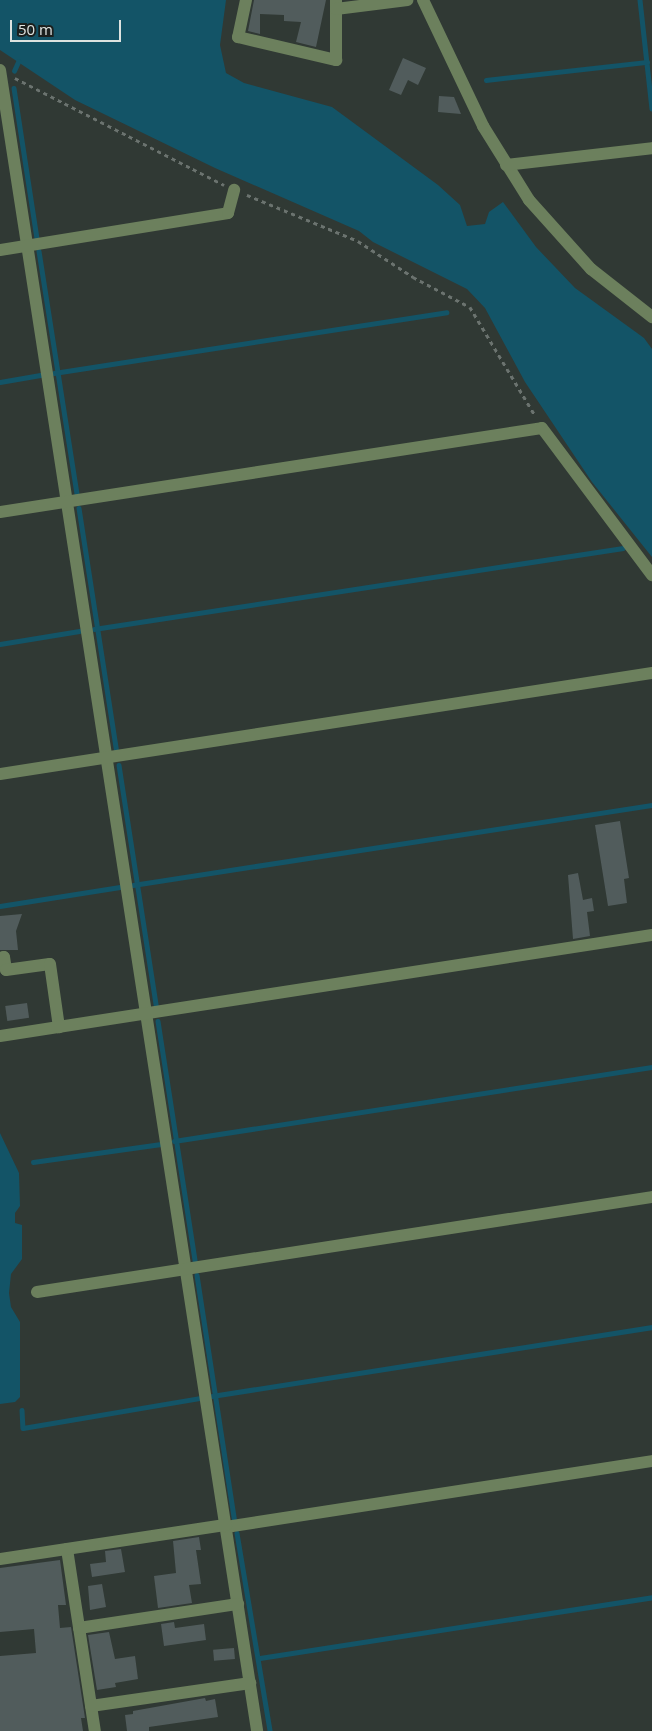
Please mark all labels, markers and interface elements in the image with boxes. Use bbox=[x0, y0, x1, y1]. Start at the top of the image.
scale bar bbox=[12, 10, 124, 42]
text: 50 m bbox=[18, 19, 53, 39]

